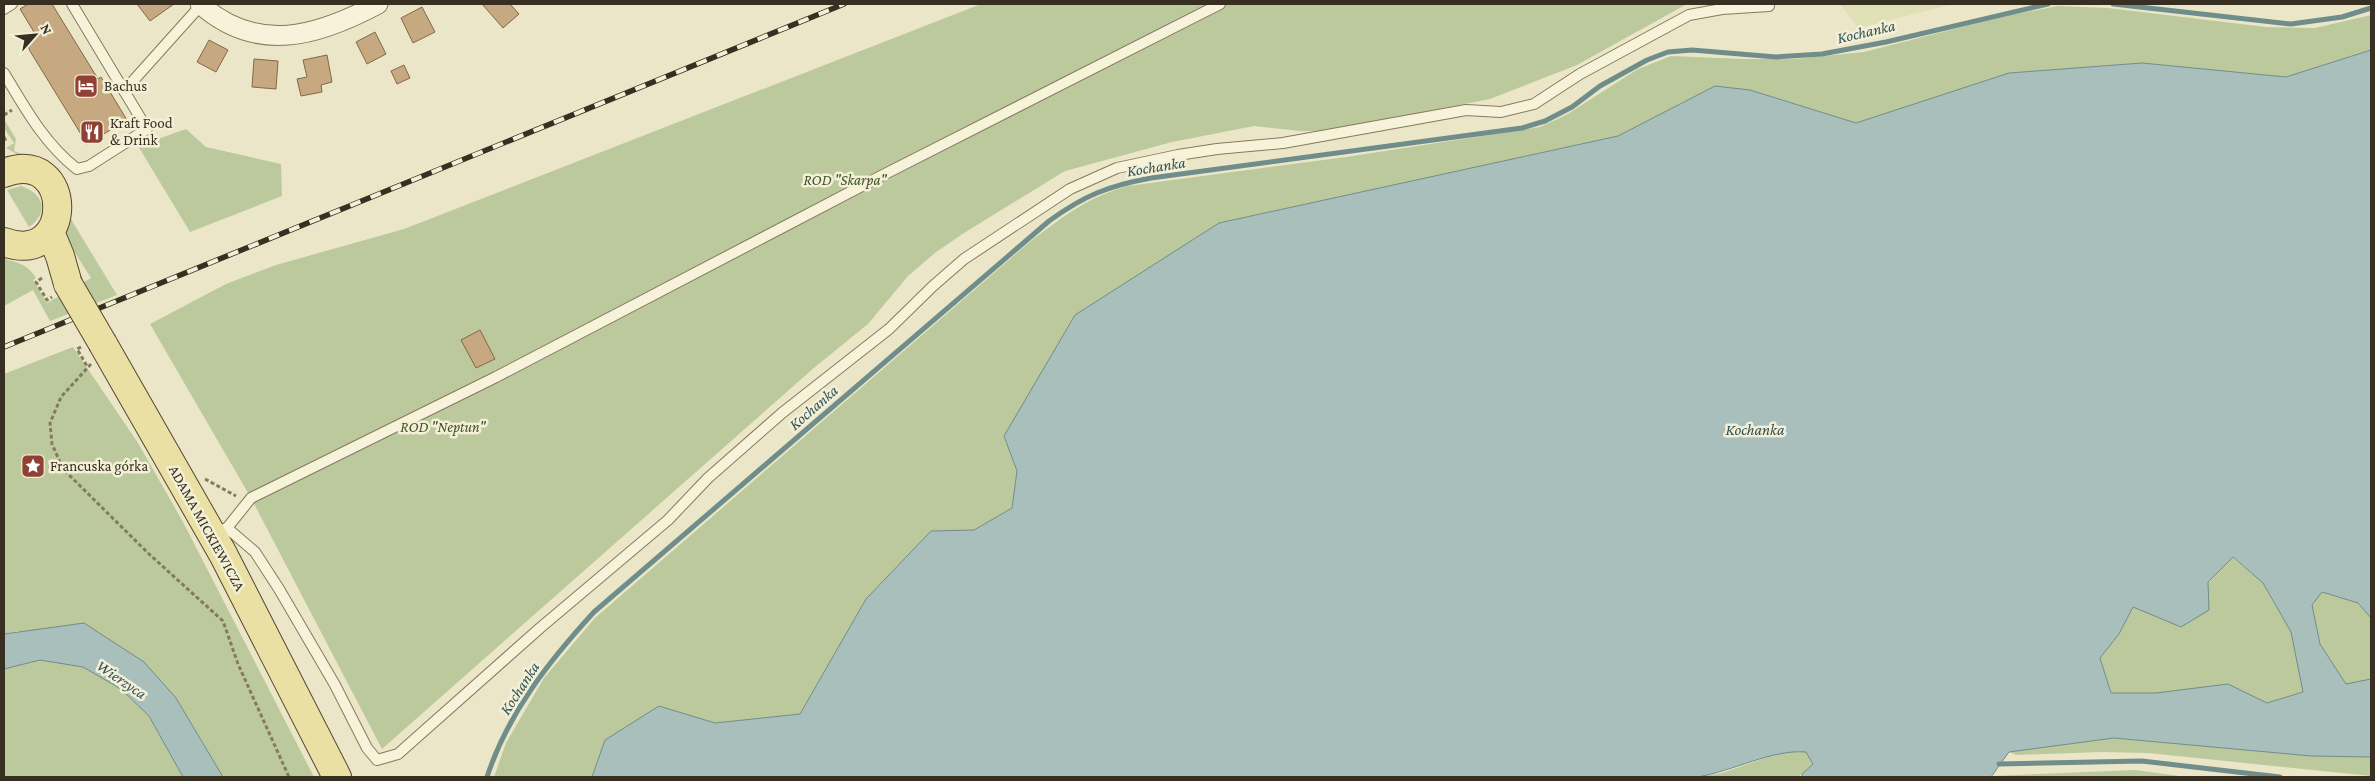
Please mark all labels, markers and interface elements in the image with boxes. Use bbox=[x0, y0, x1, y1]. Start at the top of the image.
north arrow bbox=[10, 10, 60, 60]
water label: Kochanka bbox=[1835, 16, 1897, 46]
text: N bbox=[37, 21, 56, 37]
hotel icon: Bachus bbox=[73, 73, 99, 99]
place label: Bachus bbox=[104, 78, 147, 94]
place label: Kraft Food & Drink bbox=[110, 115, 173, 148]
restaurant icon: Kraft Food & Drink bbox=[79, 119, 105, 145]
water label: Kochanka bbox=[1126, 153, 1187, 180]
park label: ROD "Skarpa" bbox=[803, 172, 887, 189]
water label: Kochanka bbox=[785, 381, 842, 433]
park label: ROD "Neptun" bbox=[400, 419, 487, 436]
water label: Kochanka bbox=[1725, 421, 1785, 438]
place icon: Francuska górka bbox=[20, 453, 46, 479]
place label: Francuska górka bbox=[50, 458, 148, 475]
street label: ADAMA MICKIEWICZA bbox=[166, 462, 248, 594]
water label: Wierzyca bbox=[93, 657, 150, 703]
water label: Kochanka bbox=[496, 658, 543, 718]

